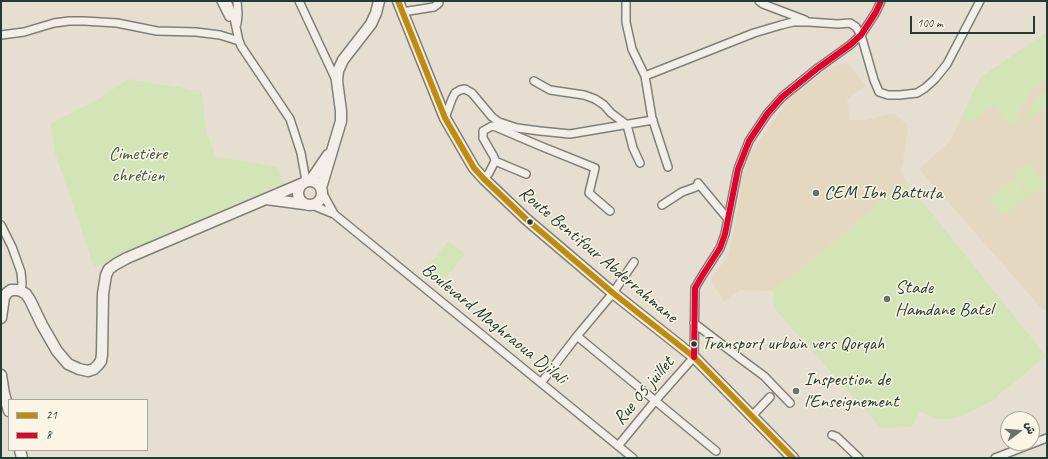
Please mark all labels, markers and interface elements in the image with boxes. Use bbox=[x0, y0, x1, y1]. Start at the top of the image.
scale bar bbox=[912, 8, 1037, 34]
text: 100 m bbox=[917, 15, 943, 31]
park label: Cimetière chrétien bbox=[109, 143, 167, 187]
street label: Route Bentifour Abderrahmane bbox=[514, 182, 682, 328]
place label: CEM Ibn Battuta bbox=[824, 182, 942, 204]
marker: CEM Ibn Battuta bbox=[811, 188, 821, 198]
unlabelled marker bbox=[525, 217, 535, 227]
street label: Boulevard Maghraoua Djilali bbox=[417, 258, 571, 390]
place label: Stade Hamdane Batel bbox=[895, 277, 993, 321]
marker: Stade Hamdane Batel bbox=[882, 294, 892, 304]
place label: Transport urbain vers Qorqah bbox=[702, 333, 884, 355]
marker: Transport urbain vers Qorqah bbox=[689, 339, 699, 349]
street label: Rue 05 juillet bbox=[609, 352, 679, 430]
place label: Inspection de l'Enseignement bbox=[804, 369, 898, 413]
marker: Inspection de l'Enseignement bbox=[791, 386, 801, 396]
legend bbox=[8, 399, 148, 451]
text: 21 bbox=[46, 407, 57, 423]
north arrow bbox=[1000, 411, 1040, 451]
text: ش bbox=[1022, 420, 1039, 436]
text: 8 bbox=[46, 427, 51, 443]

